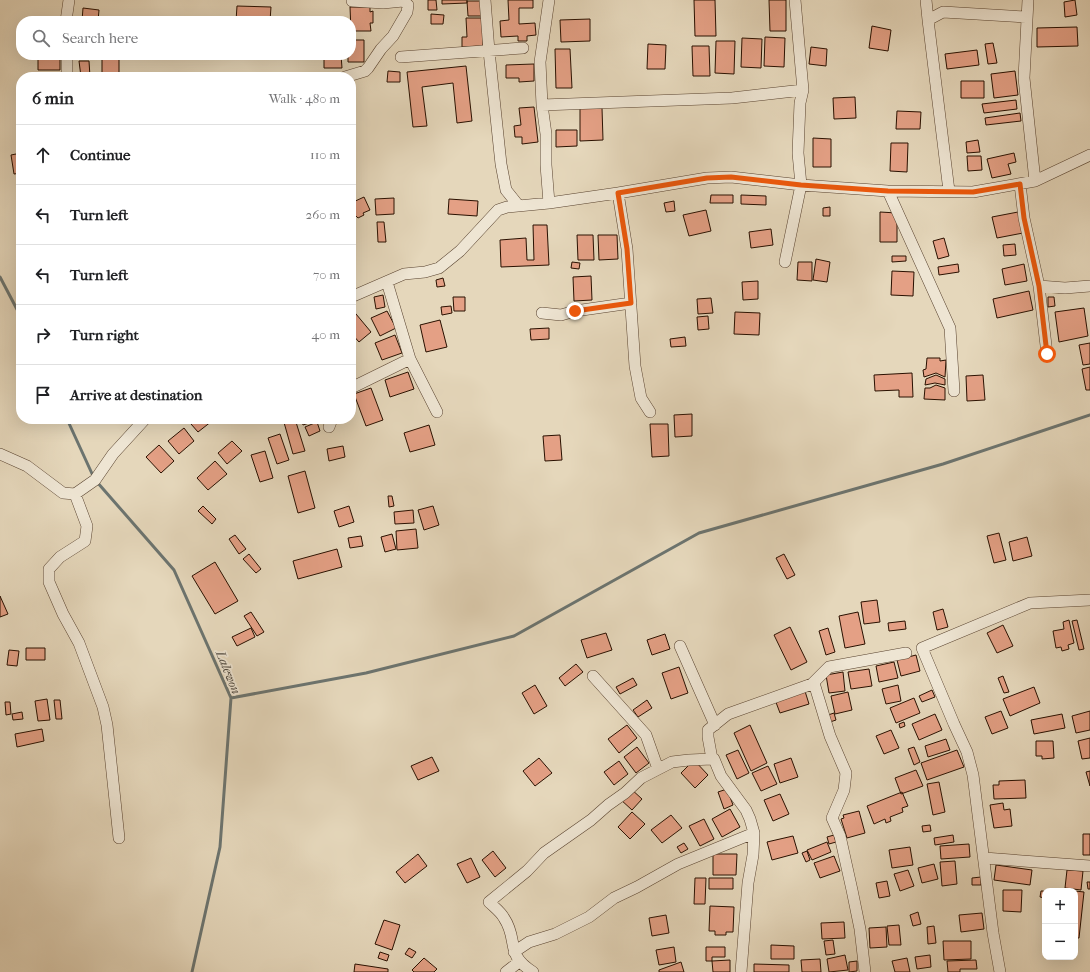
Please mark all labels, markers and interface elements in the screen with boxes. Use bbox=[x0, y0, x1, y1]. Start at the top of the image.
search box bbox=[16, 16, 356, 60]
icon: search bbox=[30, 27, 52, 49]
text: Search here bbox=[62, 29, 138, 47]
text: 6 min bbox=[32, 88, 74, 108]
text: Walk · 480 m bbox=[269, 91, 340, 106]
icon: ahead bbox=[32, 144, 54, 166]
text: Continue bbox=[70, 146, 130, 164]
text: 110 m bbox=[310, 147, 340, 162]
icon: left bbox=[32, 204, 54, 226]
text: Turn left bbox=[70, 206, 128, 224]
text: 260 m bbox=[306, 207, 340, 222]
icon: left bbox=[32, 264, 54, 286]
text: Turn left bbox=[70, 266, 128, 284]
text: 70 m bbox=[313, 267, 340, 282]
route end bbox=[566, 302, 584, 320]
icon: right bbox=[32, 324, 54, 346]
text: Turn right bbox=[70, 326, 139, 344]
text: 40 m bbox=[312, 327, 340, 342]
route start bbox=[1038, 345, 1056, 363]
icon: arrive bbox=[32, 384, 54, 406]
text: Arrive at destination bbox=[70, 386, 202, 404]
water label: Lalewon bbox=[213, 647, 244, 696]
map controls bbox=[1042, 888, 1078, 960]
button: + bbox=[1042, 888, 1078, 924]
button: − bbox=[1042, 924, 1078, 960]

